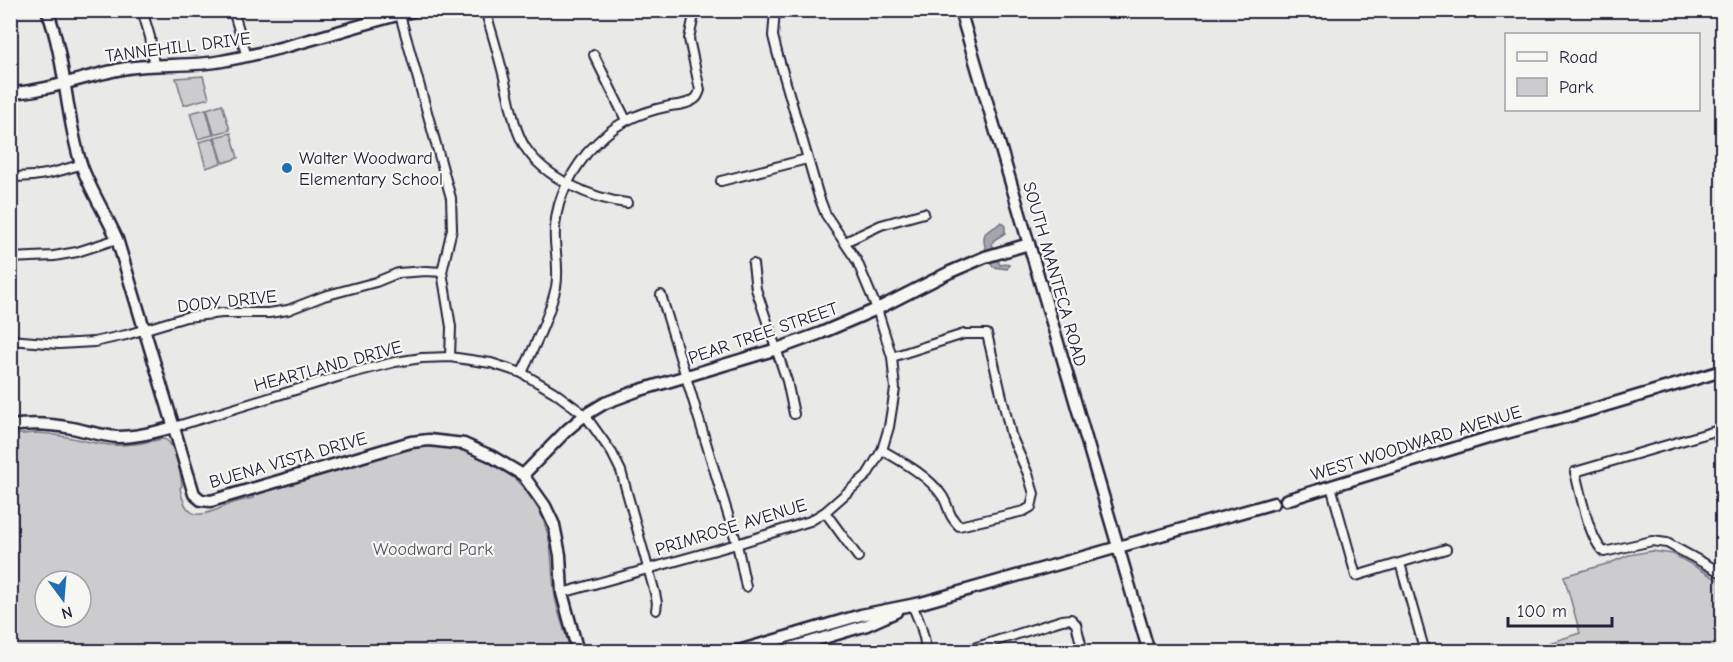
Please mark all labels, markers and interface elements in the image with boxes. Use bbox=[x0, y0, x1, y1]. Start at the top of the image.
street label: TANNEHILL DRIVE bbox=[104, 28, 252, 67]
legend bbox=[1505, 33, 1700, 111]
text: Road bbox=[1559, 47, 1598, 68]
text: Park bbox=[1559, 77, 1594, 98]
place label: Walter Woodward Elementary School bbox=[299, 148, 443, 190]
marker: Walter Woodward Elementary School bbox=[280, 161, 294, 175]
street label: SOUTH MANTECA ROAD bbox=[1018, 179, 1091, 369]
street label: DODY DRIVE bbox=[176, 286, 278, 317]
street label: PEAR TREE STREET bbox=[685, 298, 841, 369]
street label: HEARTLAND DRIVE bbox=[252, 337, 405, 396]
street label: WEST WOODWARD AVENUE bbox=[1308, 401, 1524, 486]
street label: BUENA VISTA DRIVE bbox=[207, 428, 370, 493]
street label: PRIMROSE AVENUE bbox=[653, 494, 810, 561]
park label: Woodward Park bbox=[373, 539, 493, 560]
north arrow bbox=[33, 569, 93, 629]
scale bar bbox=[1508, 590, 1612, 628]
text: 100 m bbox=[1517, 601, 1567, 622]
text: N bbox=[59, 602, 74, 623]

